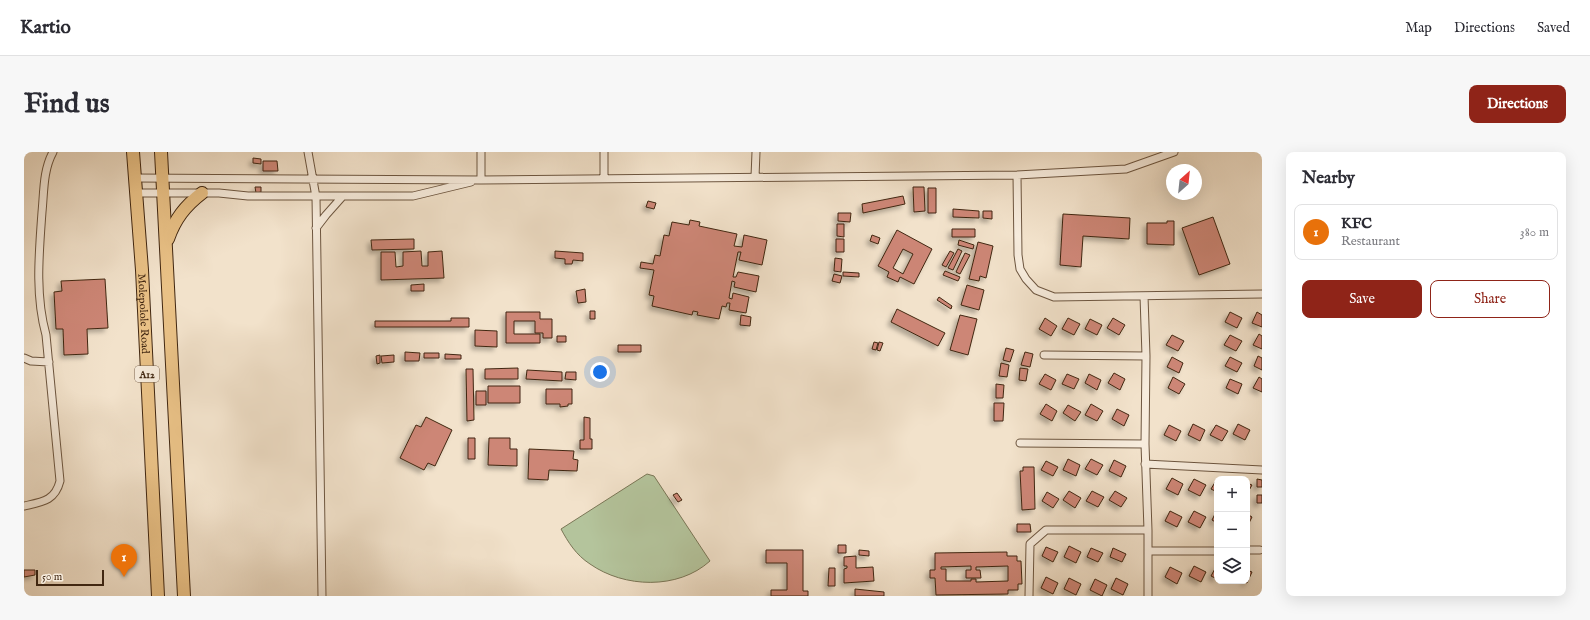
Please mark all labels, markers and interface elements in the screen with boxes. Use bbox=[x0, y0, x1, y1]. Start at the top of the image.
text: Kartio bbox=[20, 16, 71, 40]
text: Map bbox=[1405, 19, 1432, 37]
text: Directions bbox=[1454, 19, 1515, 37]
text: Saved bbox=[1537, 19, 1570, 37]
button: Directions bbox=[1469, 85, 1566, 123]
text: Find us bbox=[24, 87, 110, 122]
north arrow bbox=[1166, 164, 1202, 200]
text: Nearby bbox=[1302, 168, 1355, 189]
text: KFC bbox=[1341, 214, 1372, 233]
text: 1 bbox=[1314, 224, 1318, 241]
text: 380 m bbox=[1520, 224, 1549, 241]
text: Restaurant bbox=[1341, 233, 1400, 250]
street label: Molepolole Road bbox=[134, 273, 152, 354]
button: Save bbox=[1302, 280, 1422, 318]
button: Share bbox=[1430, 280, 1550, 318]
your location bbox=[590, 362, 610, 382]
road number: A12 bbox=[135, 366, 159, 382]
map controls bbox=[1214, 476, 1250, 584]
button: + bbox=[1214, 476, 1250, 512]
button: − bbox=[1214, 512, 1250, 548]
pin: 1 bbox=[111, 544, 137, 577]
button: layers bbox=[1214, 548, 1250, 584]
scale bar bbox=[36, 568, 104, 587]
text: 50 m bbox=[42, 570, 62, 584]

